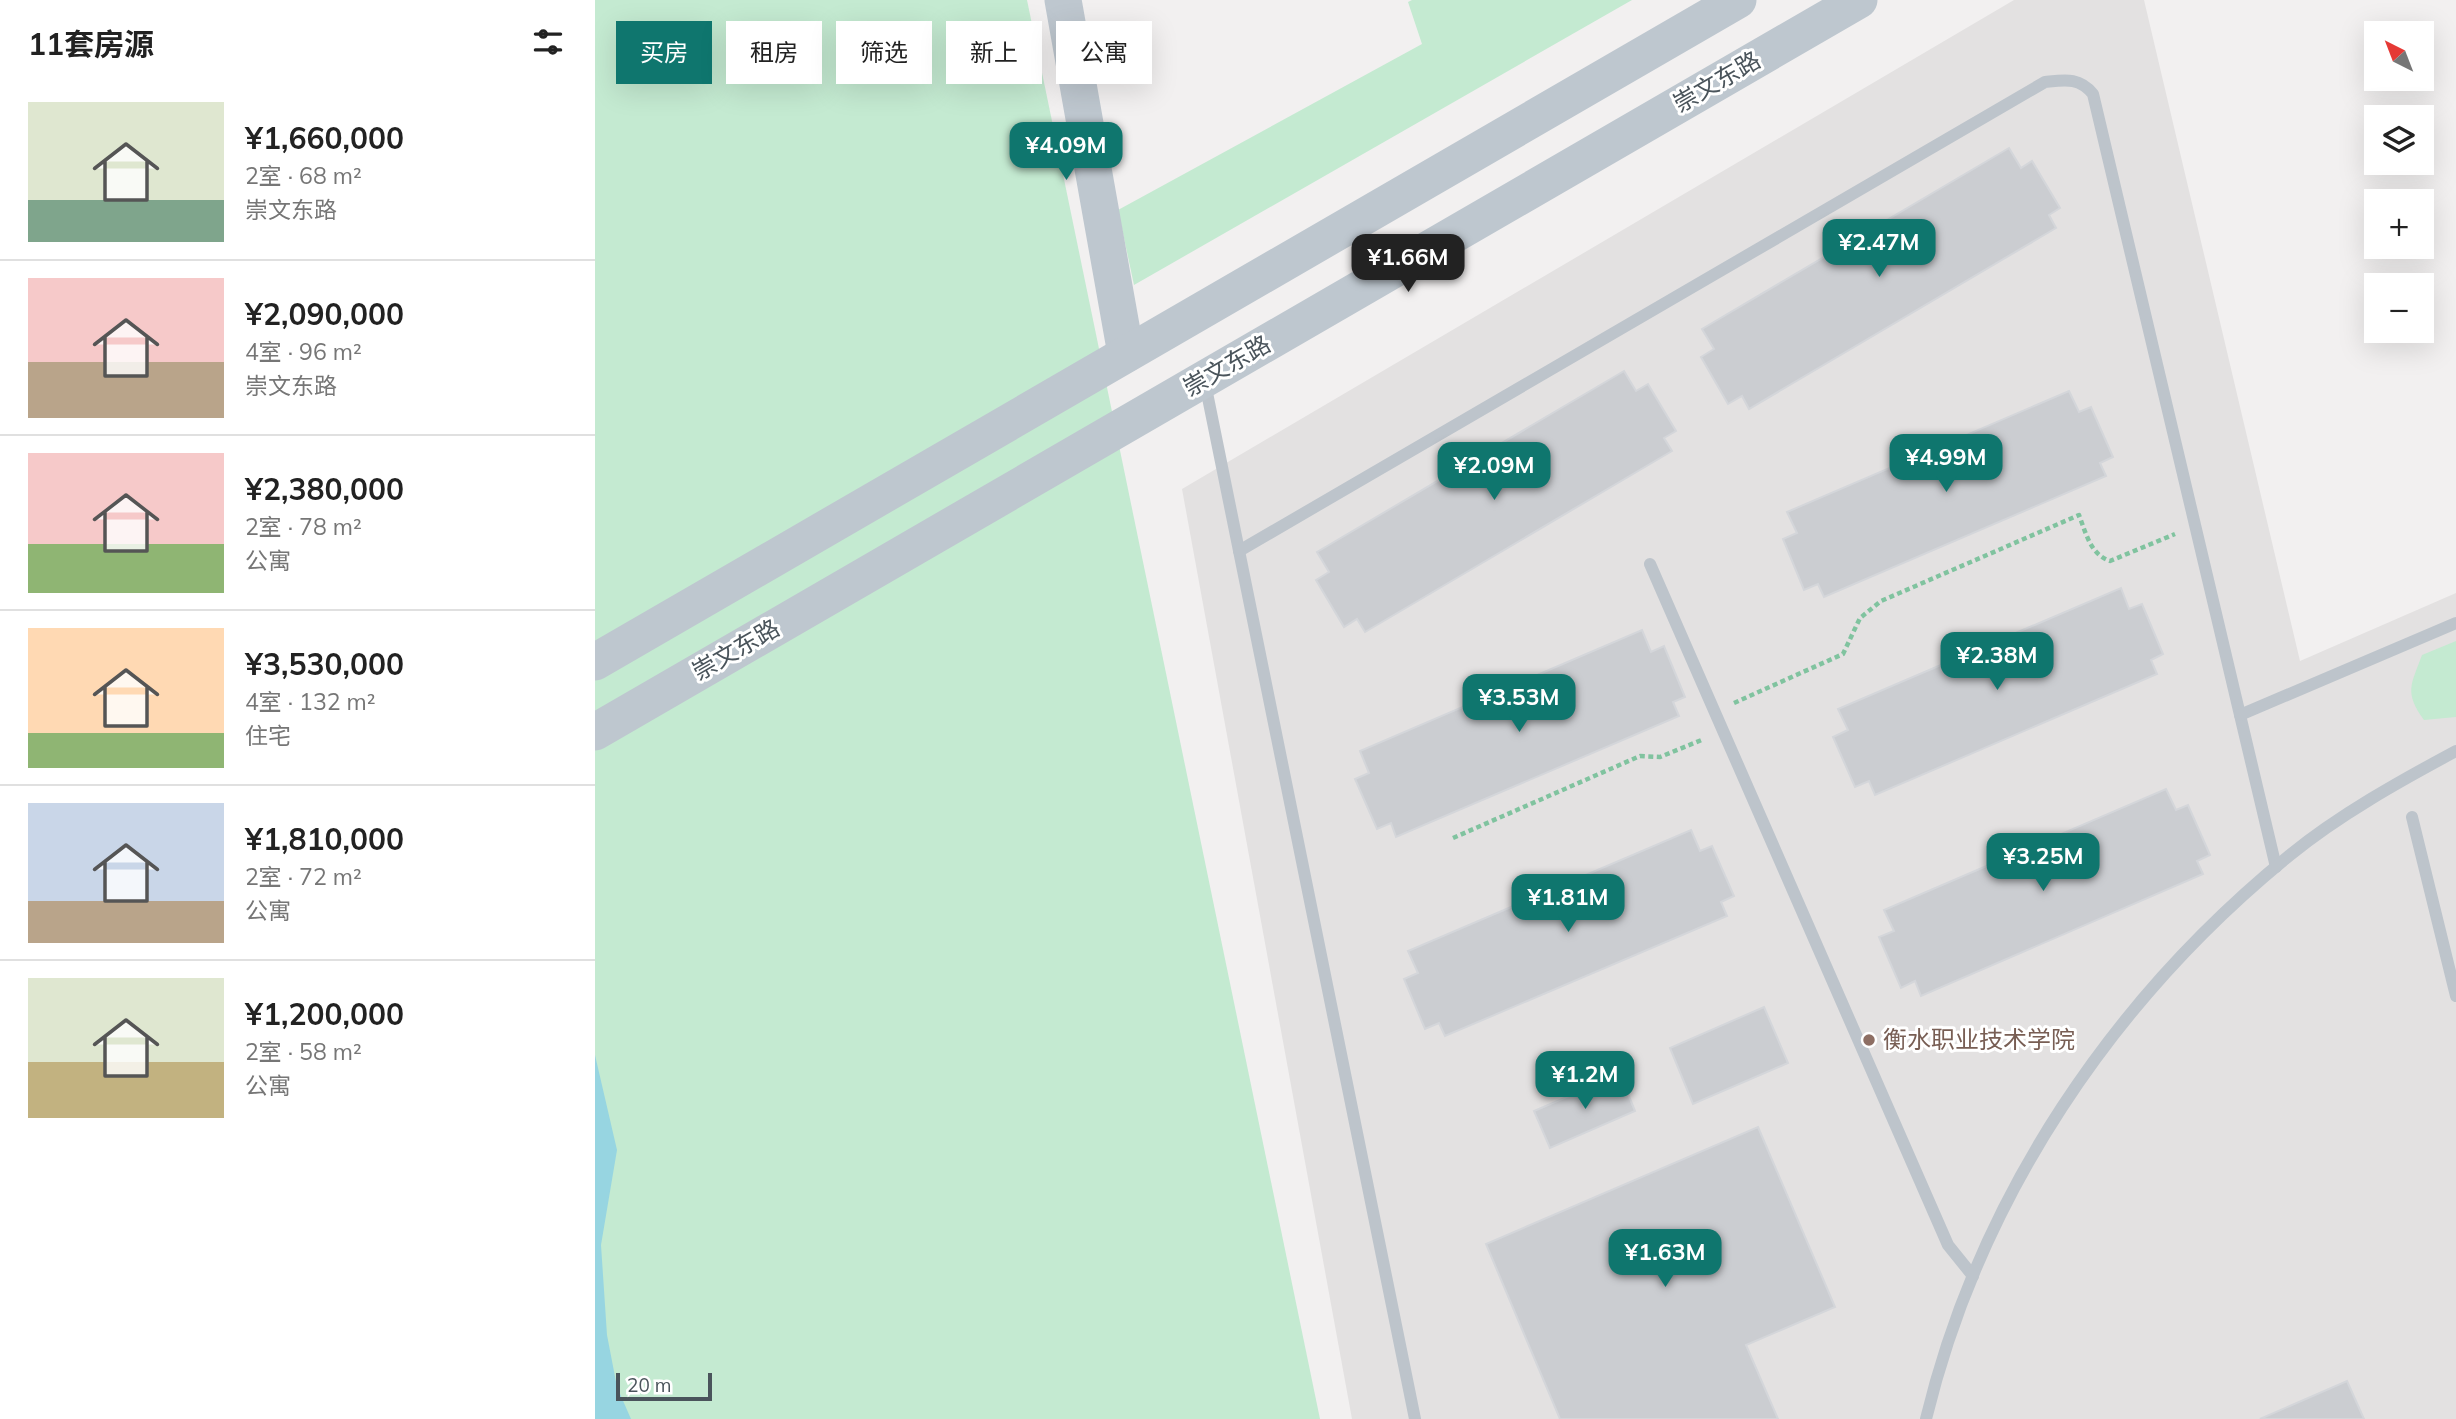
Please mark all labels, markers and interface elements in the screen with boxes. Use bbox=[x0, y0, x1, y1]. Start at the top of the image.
chip: 买房 bbox=[616, 21, 712, 84]
chip: 租房 bbox=[726, 21, 822, 84]
chip: 筛选 bbox=[836, 21, 932, 84]
chip: 新上 bbox=[946, 21, 1042, 84]
chip: 公寓 bbox=[1056, 21, 1152, 84]
north arrow bbox=[2364, 21, 2434, 91]
map controls bbox=[2364, 21, 2434, 343]
icon: filters bbox=[529, 23, 567, 61]
text: 11套房源 bbox=[28, 25, 154, 63]
street label: 崇文东路 bbox=[1667, 44, 1766, 118]
button: layers bbox=[2364, 105, 2434, 175]
text: ¥1,660,000 bbox=[245, 119, 404, 157]
pin: ¥4.09M bbox=[1009, 122, 1123, 182]
icon: home bbox=[84, 130, 168, 214]
text: ¥4.09M bbox=[1026, 130, 1106, 159]
text: 2室 · 68 m² bbox=[245, 161, 362, 190]
button: + bbox=[2364, 189, 2434, 259]
text: 崇文东路 bbox=[245, 195, 337, 224]
pin: ¥2.47M bbox=[1822, 219, 1936, 279]
text: ¥2.47M bbox=[1839, 227, 1919, 256]
pin: ¥1.66M bbox=[1351, 234, 1465, 294]
text: ¥1.66M bbox=[1368, 242, 1448, 271]
button: − bbox=[2364, 273, 2434, 343]
text: ¥2,090,000 bbox=[245, 295, 404, 333]
icon: home bbox=[84, 306, 168, 390]
street label: 崇文东路 bbox=[1177, 328, 1276, 402]
text: 4室 · 96 m² bbox=[245, 337, 362, 366]
text: 崇文东路 bbox=[245, 371, 337, 400]
pin: ¥4.99M bbox=[1889, 434, 2003, 494]
pin: ¥2.09M bbox=[1437, 442, 1551, 502]
text: ¥4.99M bbox=[1906, 442, 1986, 471]
text: ¥2.09M bbox=[1454, 450, 1534, 479]
text: ¥2,380,000 bbox=[245, 470, 404, 508]
icon: home bbox=[84, 481, 168, 565]
text: 2室 · 78 m² bbox=[245, 512, 362, 541]
text: 公寓 bbox=[245, 546, 291, 575]
street label: 崇文东路 bbox=[686, 612, 785, 686]
pin: ¥2.38M bbox=[1940, 632, 2054, 692]
text: ¥2.38M bbox=[1957, 640, 2037, 669]
text: ¥3,530,000 bbox=[245, 645, 404, 683]
icon: home bbox=[84, 656, 168, 740]
pin: ¥3.53M bbox=[1462, 674, 1576, 734]
text: ¥3.53M bbox=[1479, 682, 1559, 711]
text: 4室 · 132 m² bbox=[245, 687, 375, 716]
text: 住宅 bbox=[245, 721, 291, 750]
text: ¥1,810,000 bbox=[245, 820, 404, 858]
icon: home bbox=[84, 831, 168, 915]
pin: ¥3.25M bbox=[1986, 834, 2100, 893]
text: ¥3.25M bbox=[2003, 841, 2083, 870]
text: 2室 · 72 m² bbox=[245, 862, 362, 891]
pin: ¥1.81M bbox=[1511, 874, 1625, 934]
text: ¥1.81M bbox=[1528, 882, 1608, 911]
text: 公寓 bbox=[245, 896, 291, 925]
text: ¥1,200,000 bbox=[245, 995, 404, 1033]
icon: home bbox=[84, 1006, 168, 1090]
place label: 衡水职业技术学院 bbox=[1883, 1024, 2075, 1054]
marker: 衡水职业技术学院 bbox=[1861, 1032, 1877, 1048]
text: 2室 · 58 m² bbox=[245, 1037, 362, 1066]
pin: ¥1.2M bbox=[1536, 1052, 1634, 1111]
text: ¥1.2M bbox=[1551, 1059, 1619, 1088]
text: 公寓 bbox=[245, 1071, 291, 1100]
pin: ¥1.63M bbox=[1608, 1230, 1722, 1289]
text: ¥1.63M bbox=[1625, 1237, 1705, 1266]
scale bar bbox=[616, 1370, 712, 1402]
text: 20 m bbox=[627, 1373, 671, 1397]

